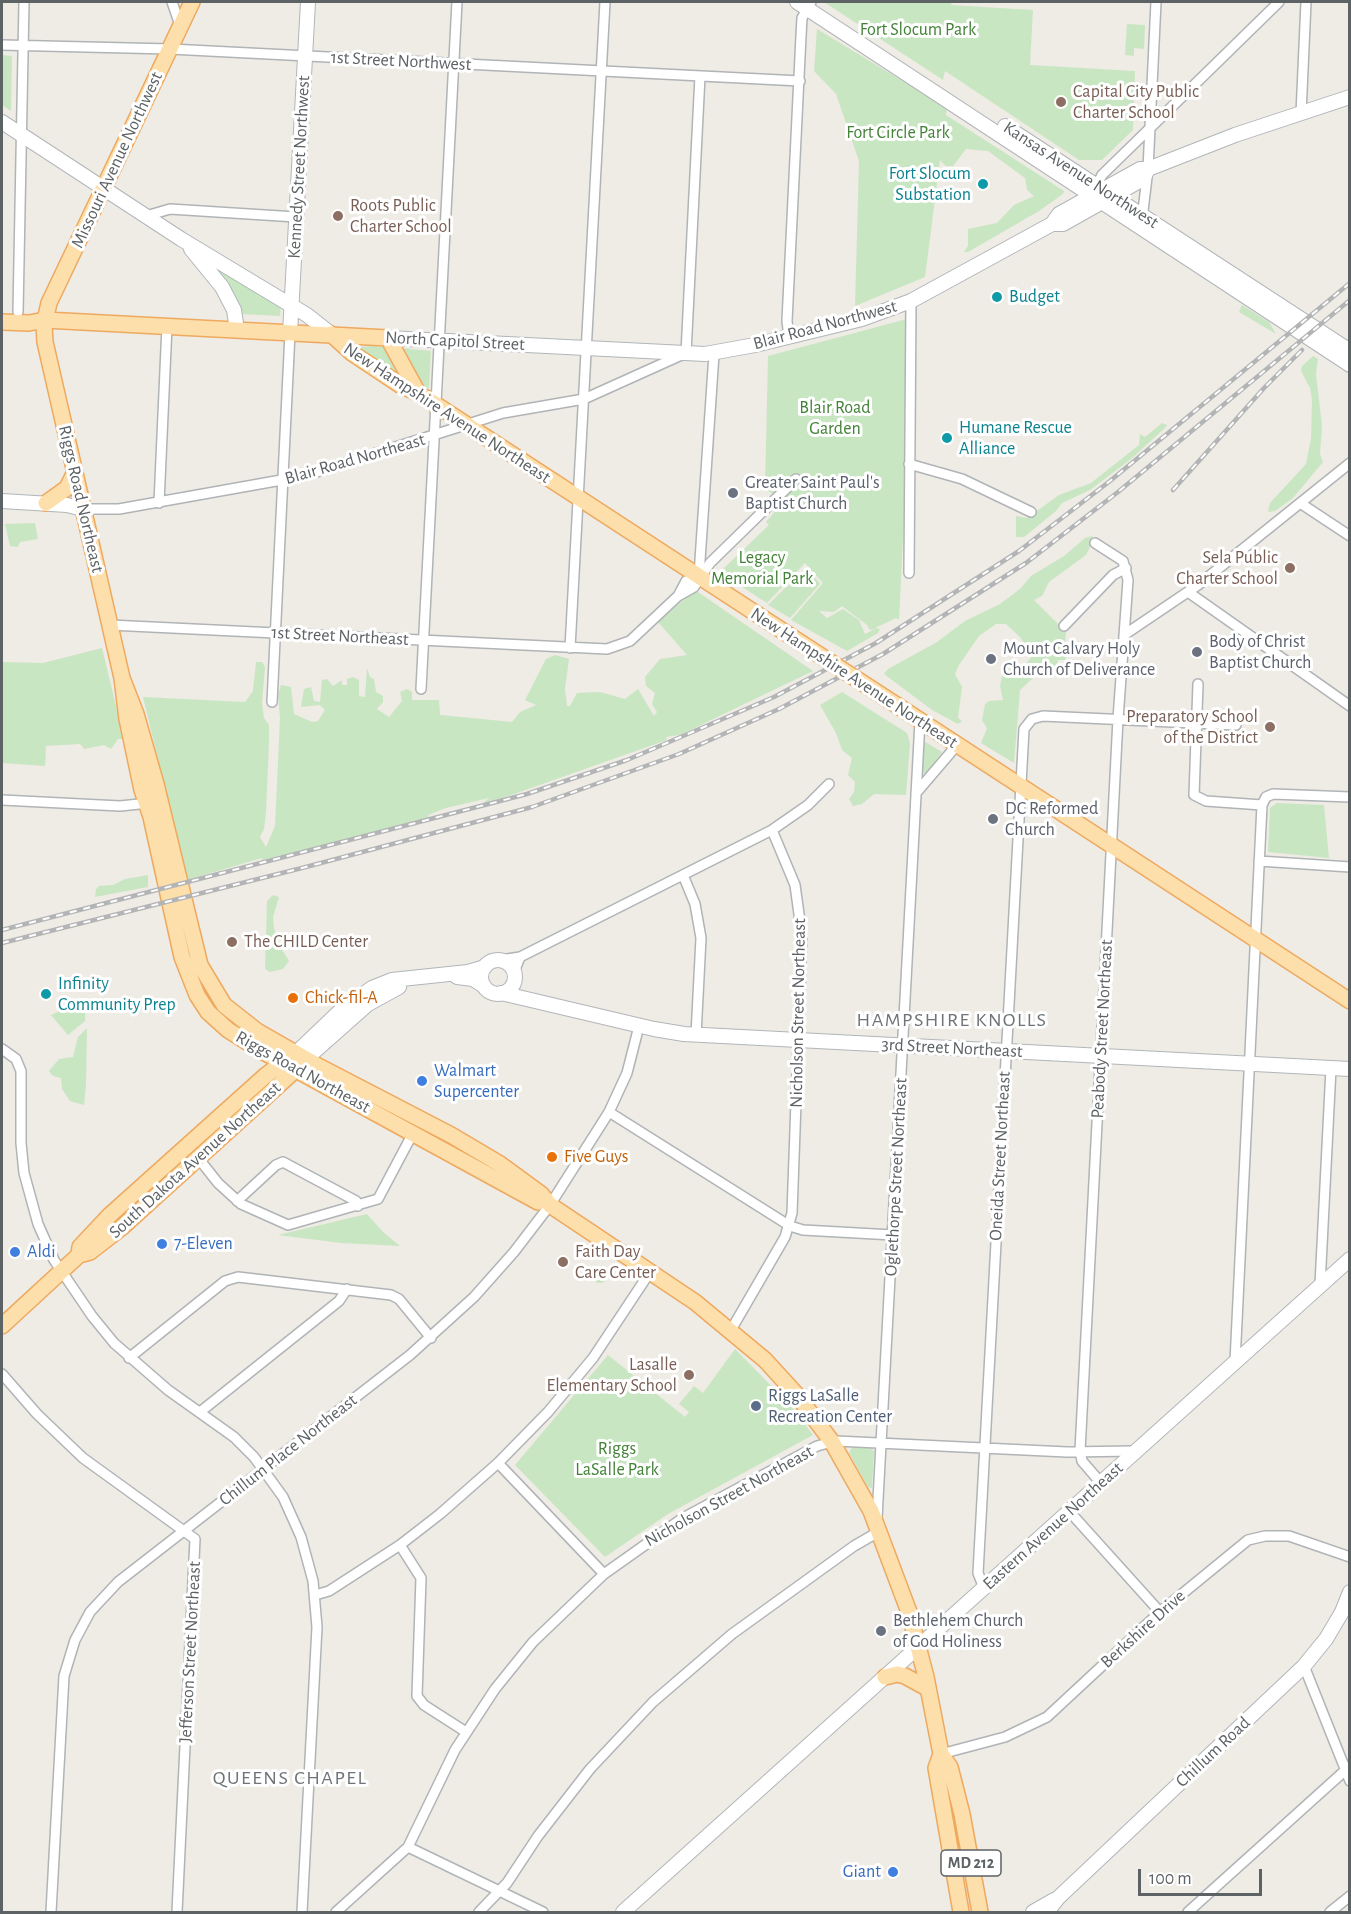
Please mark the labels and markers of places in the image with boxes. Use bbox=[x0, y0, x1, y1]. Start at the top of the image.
place label: Capital City Public Charter School bbox=[1073, 81, 1199, 124]
marker: Capital City Public Charter School bbox=[1054, 95, 1068, 109]
place label: Fort Slocum Substation bbox=[889, 163, 971, 206]
marker: Fort Slocum Substation bbox=[976, 177, 990, 191]
place label: Roots Public Charter School bbox=[350, 195, 452, 238]
marker: Roots Public Charter School bbox=[331, 209, 345, 223]
place label: Budget bbox=[1009, 286, 1060, 308]
marker: Budget bbox=[990, 290, 1004, 304]
place label: Humane Rescue Alliance bbox=[959, 417, 1072, 460]
marker: Humane Rescue Alliance bbox=[940, 431, 954, 445]
place label: Greater Saint Paul's Baptist Church bbox=[745, 472, 880, 514]
marker: Greater Saint Paul's Baptist Church bbox=[726, 486, 740, 500]
place label: Sela Public Charter School bbox=[1176, 547, 1278, 590]
marker: Sela Public Charter School bbox=[1283, 561, 1297, 575]
place label: Body of Christ Baptist Church bbox=[1209, 631, 1311, 674]
place label: Mount Calvary Holy Church of Deliverance bbox=[1003, 638, 1155, 680]
marker: Body of Christ Baptist Church bbox=[1190, 645, 1204, 659]
marker: Mount Calvary Holy Church of Deliverance bbox=[984, 652, 998, 666]
place label: Preparatory School of the District bbox=[1126, 706, 1258, 748]
marker: Preparatory School of the District bbox=[1263, 720, 1277, 734]
place label: DC Reformed Church bbox=[1005, 798, 1098, 840]
marker: DC Reformed Church bbox=[986, 812, 1000, 826]
place label: The CHILD Center bbox=[244, 931, 368, 953]
marker: The CHILD Center bbox=[225, 935, 239, 949]
place label: Infinity Community Prep bbox=[58, 973, 176, 1016]
marker: Infinity Community Prep bbox=[39, 987, 53, 1001]
place label: Chick-fil-A bbox=[305, 987, 378, 1009]
marker: Chick-fil-A bbox=[286, 991, 300, 1005]
place label: Walmart Supercenter bbox=[434, 1060, 519, 1102]
marker: Walmart Supercenter bbox=[415, 1074, 429, 1088]
place label: Five Guys bbox=[564, 1146, 629, 1168]
marker: Five Guys bbox=[545, 1150, 559, 1164]
place label: 7-Eleven bbox=[174, 1233, 233, 1255]
marker: 7-Eleven bbox=[155, 1237, 169, 1251]
place label: Aldi bbox=[27, 1241, 56, 1263]
place label: Faith Day Care Center bbox=[575, 1241, 656, 1284]
marker: Aldi bbox=[8, 1245, 22, 1259]
marker: Faith Day Care Center bbox=[556, 1255, 570, 1269]
place label: Lasalle Elementary School bbox=[547, 1354, 677, 1396]
marker: Lasalle Elementary School bbox=[682, 1368, 696, 1382]
place label: Riggs LaSalle Recreation Center bbox=[768, 1385, 892, 1428]
marker: Riggs LaSalle Recreation Center bbox=[749, 1399, 763, 1413]
place label: Bethlehem Church of God Holiness bbox=[893, 1610, 1023, 1652]
marker: Bethlehem Church of God Holiness bbox=[874, 1624, 888, 1638]
place label: Giant bbox=[843, 1861, 881, 1883]
marker: Giant bbox=[886, 1865, 900, 1879]

